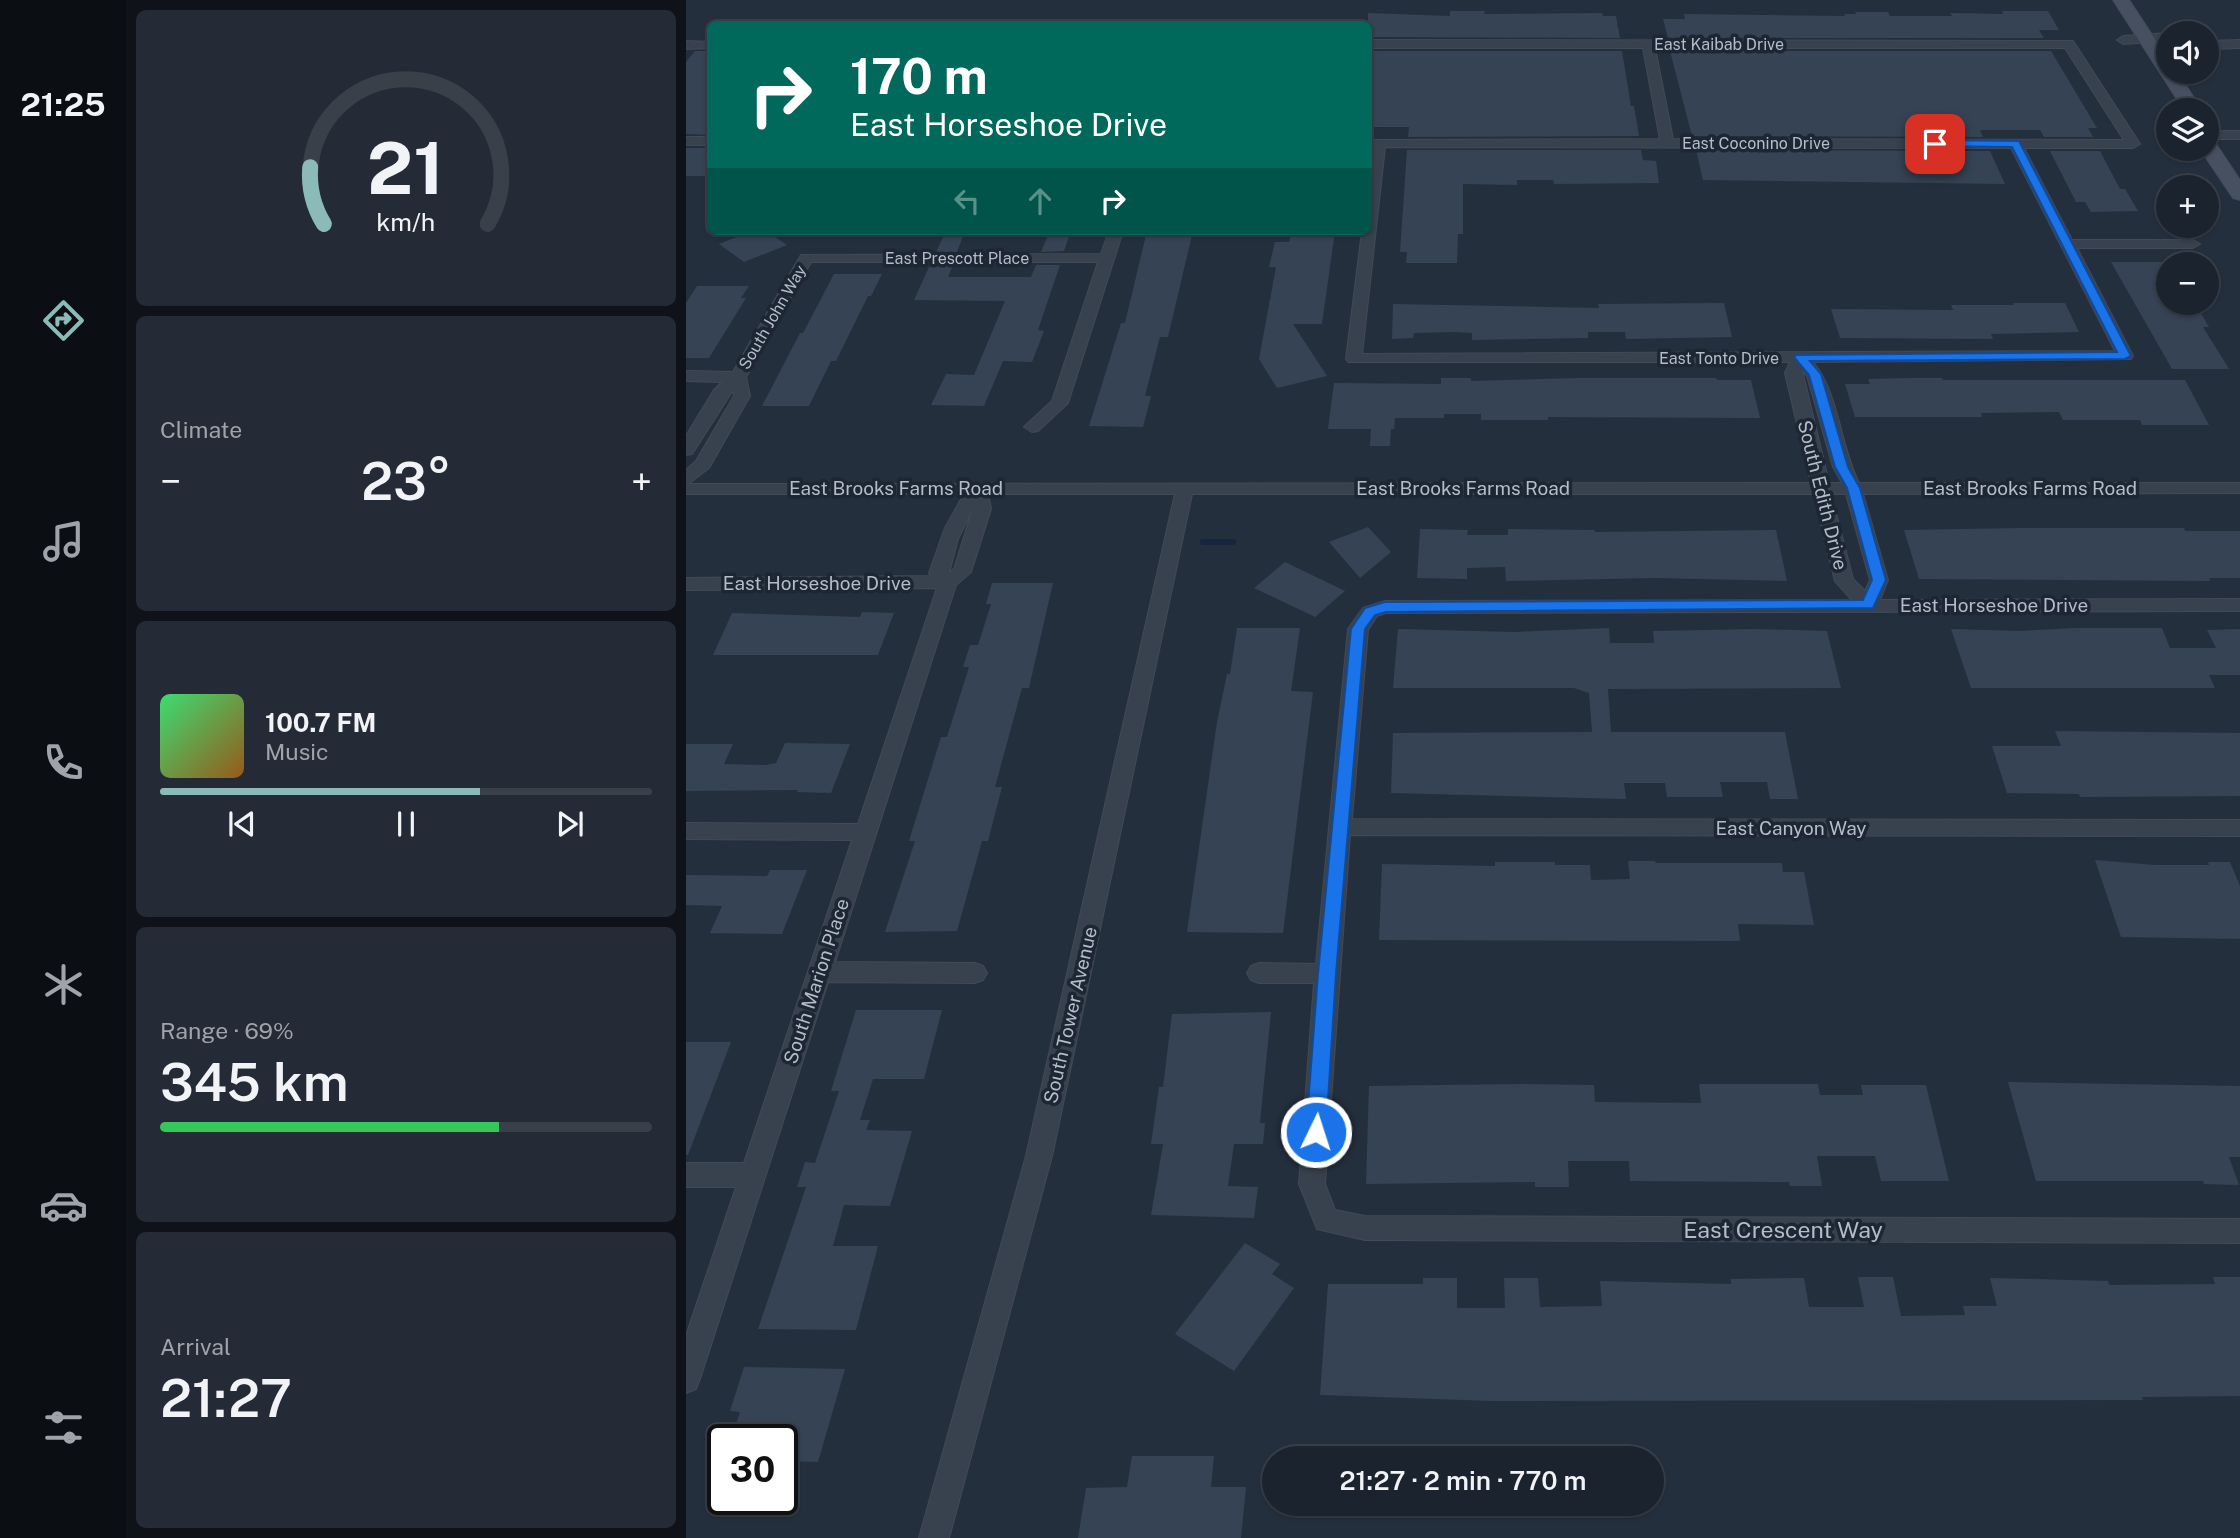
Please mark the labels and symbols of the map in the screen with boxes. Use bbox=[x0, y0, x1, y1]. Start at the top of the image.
street label: East Kaibab Drive bbox=[1654, 35, 1784, 54]
pin bbox=[1905, 114, 1965, 174]
street label: East Coconino Drive bbox=[1682, 134, 1830, 153]
street label: East Prescott Place bbox=[885, 249, 1029, 268]
street label: South John Way bbox=[735, 261, 810, 373]
street label: East Tonto Drive bbox=[1659, 349, 1779, 368]
street label: South Edith Drive bbox=[1794, 418, 1852, 572]
street label: East Brooks Farms Road bbox=[789, 477, 1003, 499]
street label: East Brooks Farms Road bbox=[1356, 477, 1570, 499]
street label: East Brooks Farms Road bbox=[1923, 477, 2137, 499]
street label: East Horseshoe Drive bbox=[723, 572, 911, 594]
street label: East Horseshoe Drive bbox=[1900, 594, 2088, 616]
street label: East Canyon Way bbox=[1715, 817, 1867, 839]
street label: South Marion Place bbox=[779, 896, 853, 1066]
street label: South Tower Avenue bbox=[1039, 924, 1101, 1106]
position arrow bbox=[1279, 1095, 1353, 1169]
street label: East Crescent Way bbox=[1683, 1216, 1883, 1243]
speed limit sign: 30 bbox=[707, 1424, 798, 1515]

